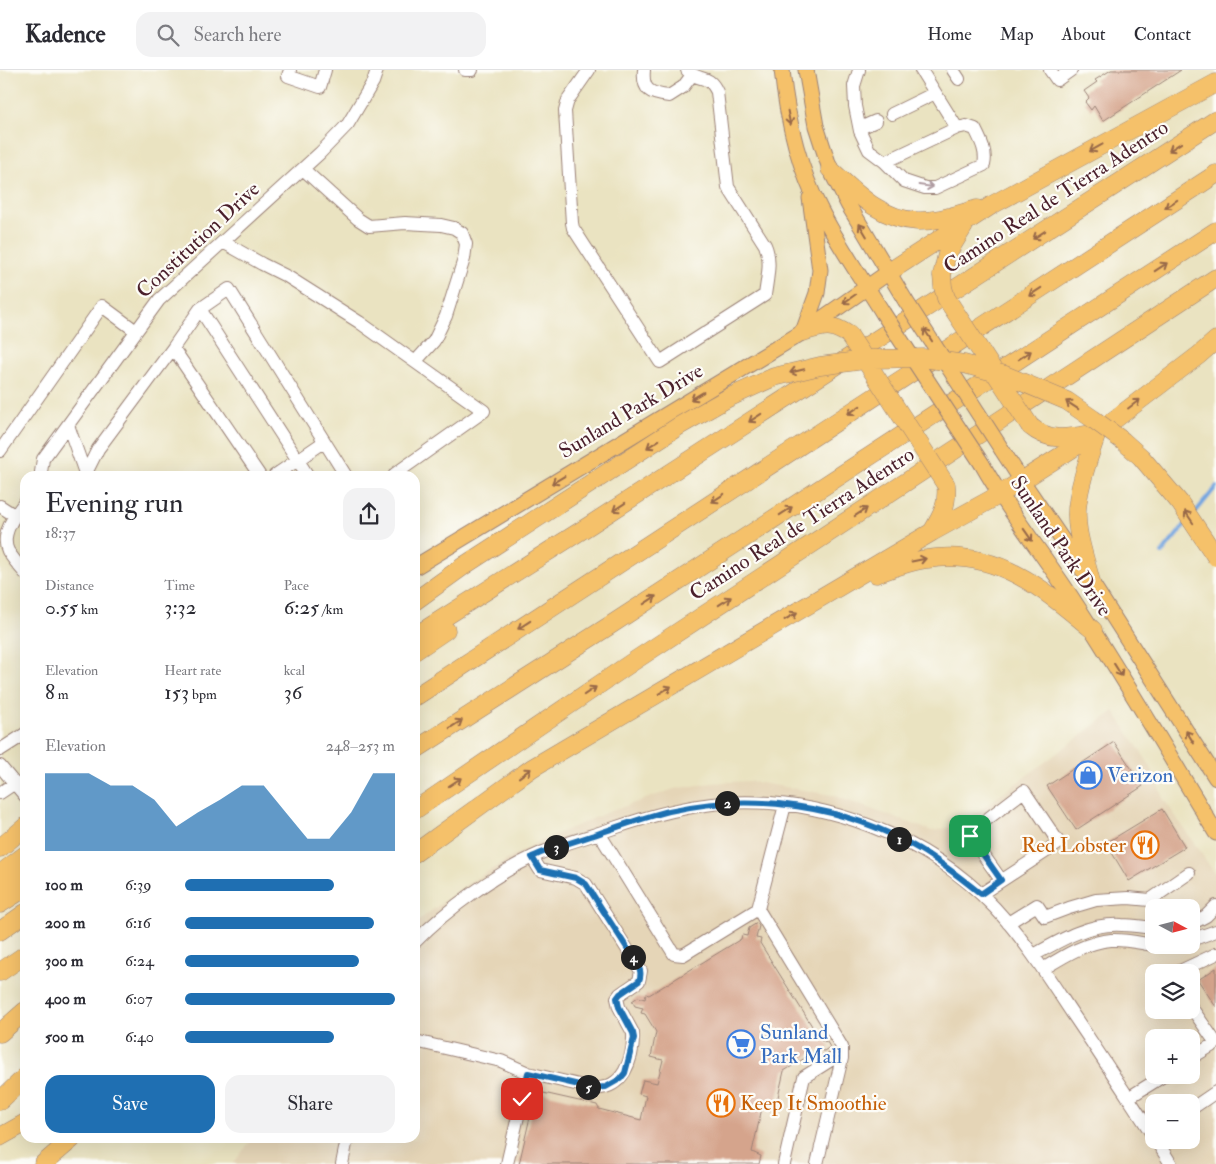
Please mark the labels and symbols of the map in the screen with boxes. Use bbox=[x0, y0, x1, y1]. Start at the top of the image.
one-way arrow bbox=[785, 110, 794, 126]
street label: Camino Real de Tierra Adentro bbox=[938, 114, 1174, 280]
one-way arrow bbox=[1168, 141, 1182, 152]
one-way arrow bbox=[1089, 143, 1104, 153]
street label: Constitution Drive bbox=[131, 176, 266, 304]
one-way arrow bbox=[917, 182, 933, 192]
one-way arrow bbox=[1164, 199, 1178, 209]
one-way arrow bbox=[858, 223, 868, 237]
one-way arrow bbox=[1032, 230, 1046, 240]
one-way arrow bbox=[1154, 262, 1168, 272]
one-way arrow bbox=[1028, 288, 1042, 298]
one-way arrow bbox=[842, 294, 856, 304]
one-way arrow bbox=[923, 329, 933, 343]
one-way arrow bbox=[1018, 350, 1032, 361]
street label: Sunland Park Drive bbox=[554, 357, 708, 465]
one-way arrow bbox=[790, 367, 806, 376]
one-way arrow bbox=[690, 391, 704, 401]
one-way arrow bbox=[1127, 399, 1140, 410]
one-way arrow bbox=[1066, 400, 1080, 410]
one-way arrow bbox=[848, 405, 862, 415]
one-way arrow bbox=[748, 413, 762, 423]
one-way arrow bbox=[646, 439, 660, 449]
street label: Camino Real de Tierra Adentro bbox=[684, 441, 920, 607]
street label: Sunland Park Drive bbox=[1004, 471, 1118, 622]
one-way arrow bbox=[551, 475, 565, 485]
one-way arrow bbox=[712, 493, 726, 503]
one-way arrow bbox=[612, 501, 626, 512]
one-way arrow bbox=[779, 506, 793, 516]
one-way arrow bbox=[854, 507, 868, 517]
one-way arrow bbox=[1184, 510, 1194, 524]
one-way arrow bbox=[1023, 528, 1033, 542]
one-way arrow bbox=[911, 555, 927, 564]
one-way arrow bbox=[642, 594, 656, 604]
one-way arrow bbox=[718, 596, 732, 606]
one-way arrow bbox=[783, 610, 797, 620]
one-way arrow bbox=[517, 620, 531, 630]
one-way arrow bbox=[1113, 663, 1123, 677]
one-way arrow bbox=[657, 685, 672, 695]
one-way arrow bbox=[583, 686, 597, 696]
one-way arrow bbox=[449, 718, 463, 729]
one-way arrow bbox=[1185, 730, 1195, 744]
shop icon: Verizon bbox=[1073, 760, 1103, 790]
place label: Verizon bbox=[1107, 762, 1174, 789]
one-way arrow bbox=[518, 768, 532, 778]
one-way arrow bbox=[448, 777, 462, 787]
pin: 2 bbox=[714, 790, 740, 816]
pin bbox=[949, 815, 991, 857]
pin: 1 bbox=[886, 826, 912, 852]
restaurant icon: Red Lobster bbox=[1130, 830, 1160, 860]
place label: Red Lobster bbox=[1021, 832, 1126, 859]
pin: 3 bbox=[544, 834, 568, 860]
north arrow bbox=[1145, 899, 1200, 954]
pin: 4 bbox=[620, 944, 646, 970]
place label: Sunland Park Mall bbox=[760, 1019, 843, 1070]
supermarket icon: Sunland Park Mall bbox=[726, 1029, 756, 1059]
pin: 5 bbox=[576, 1074, 600, 1100]
pin bbox=[501, 1078, 543, 1120]
restaurant icon: Keep It Smoothie bbox=[706, 1088, 736, 1118]
place label: Keep It Smoothie bbox=[740, 1090, 887, 1117]

